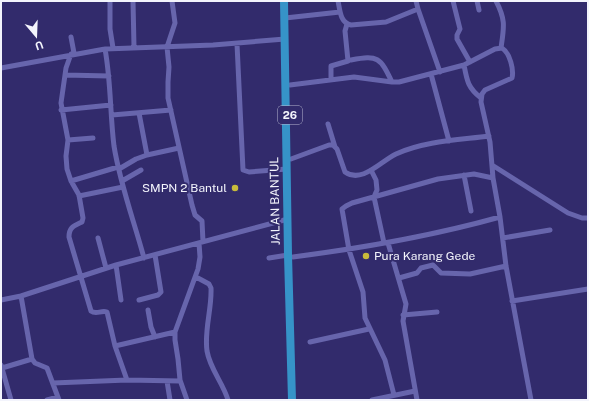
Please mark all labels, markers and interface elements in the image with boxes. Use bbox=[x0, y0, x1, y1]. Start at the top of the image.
north arrow bbox=[16, 16, 56, 56]
text: U bbox=[34, 38, 45, 52]
road number: 26 bbox=[278, 106, 302, 124]
street label: JALAN BANTUL bbox=[267, 157, 283, 245]
place label: SMPN 2 Bantul bbox=[142, 181, 227, 195]
marker: SMPN 2 Bantul bbox=[230, 183, 240, 193]
place label: Pura Karang Gede bbox=[374, 249, 476, 263]
marker: Pura Karang Gede bbox=[361, 251, 371, 261]

